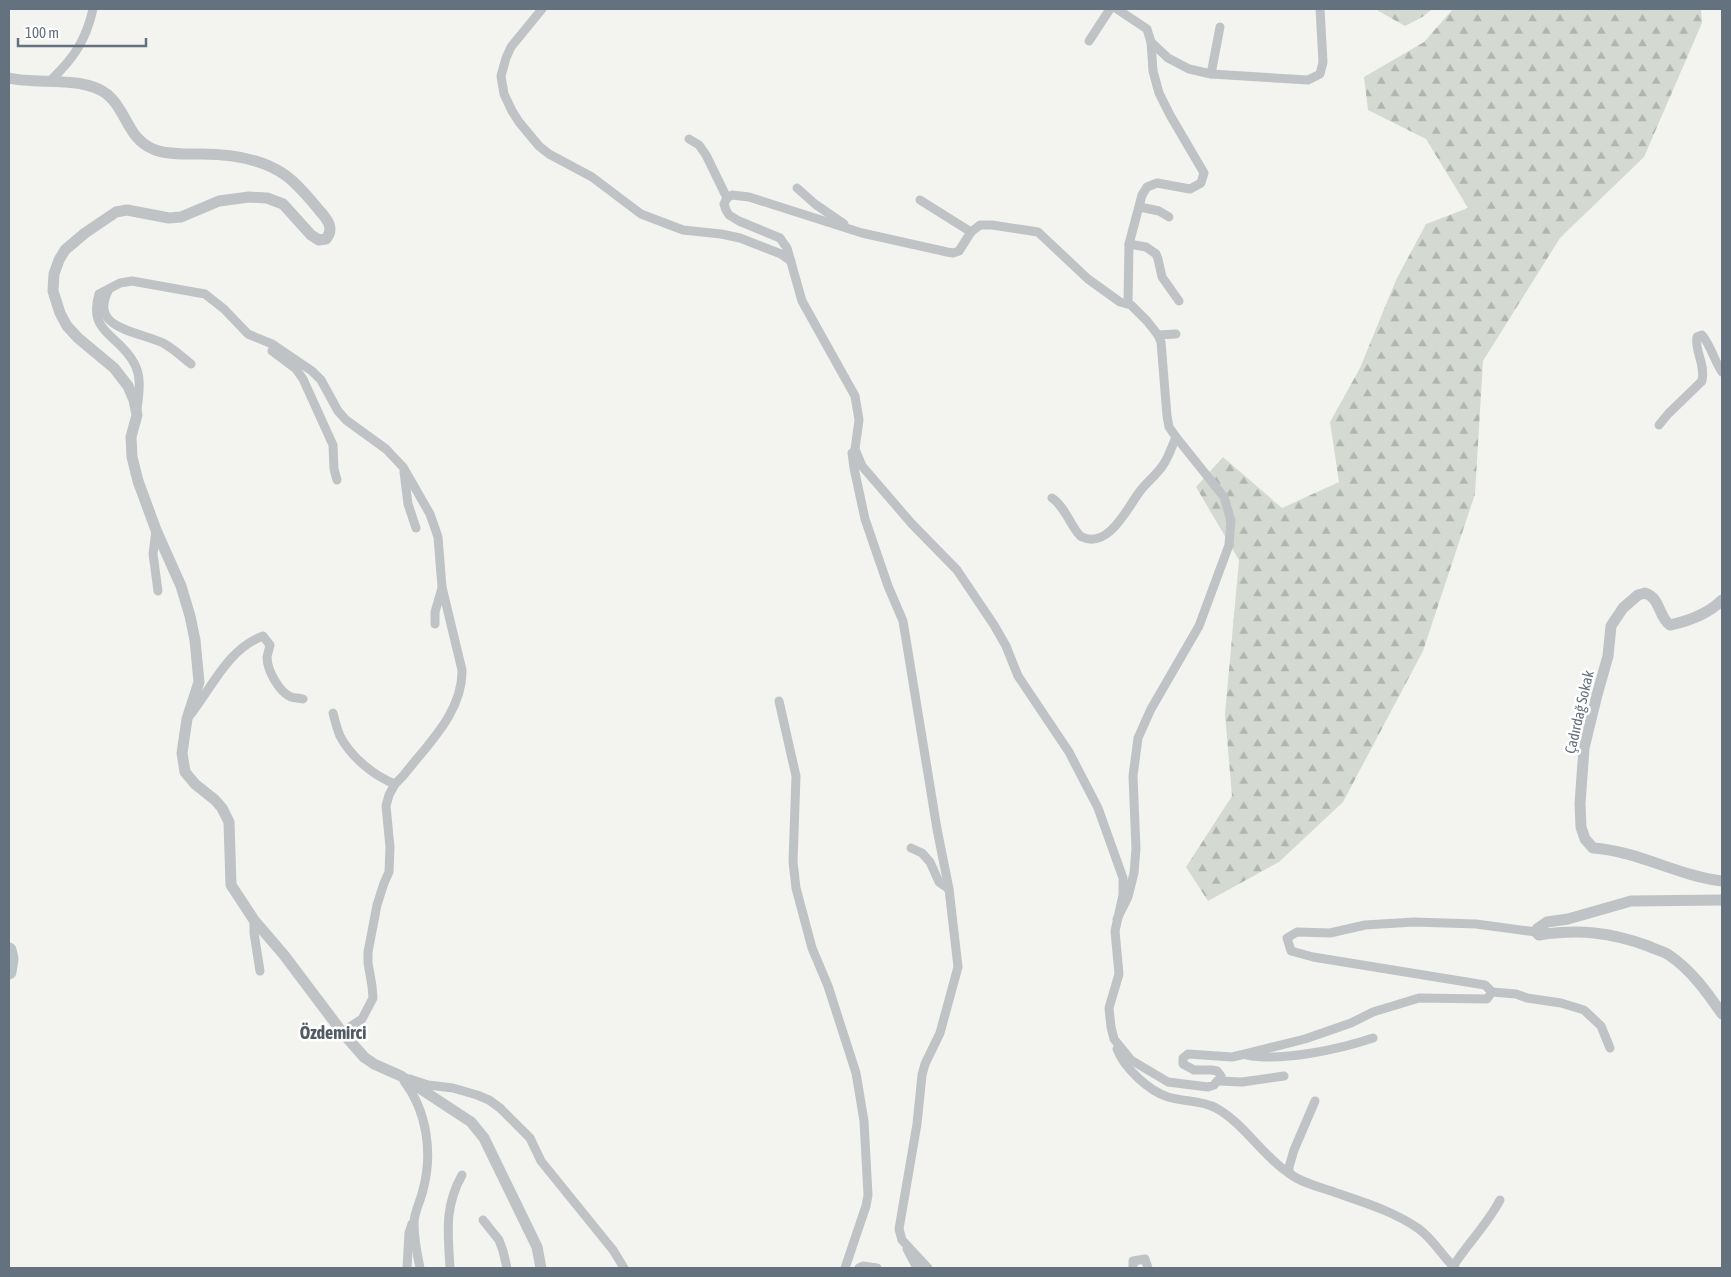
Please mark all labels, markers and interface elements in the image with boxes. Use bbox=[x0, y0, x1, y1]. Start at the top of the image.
scale bar bbox=[18, 15, 145, 47]
text: 100 m bbox=[25, 24, 59, 41]
street label: Çadırdağ Sokak bbox=[1561, 668, 1597, 755]
district label: Özdemirci bbox=[300, 1022, 366, 1043]

